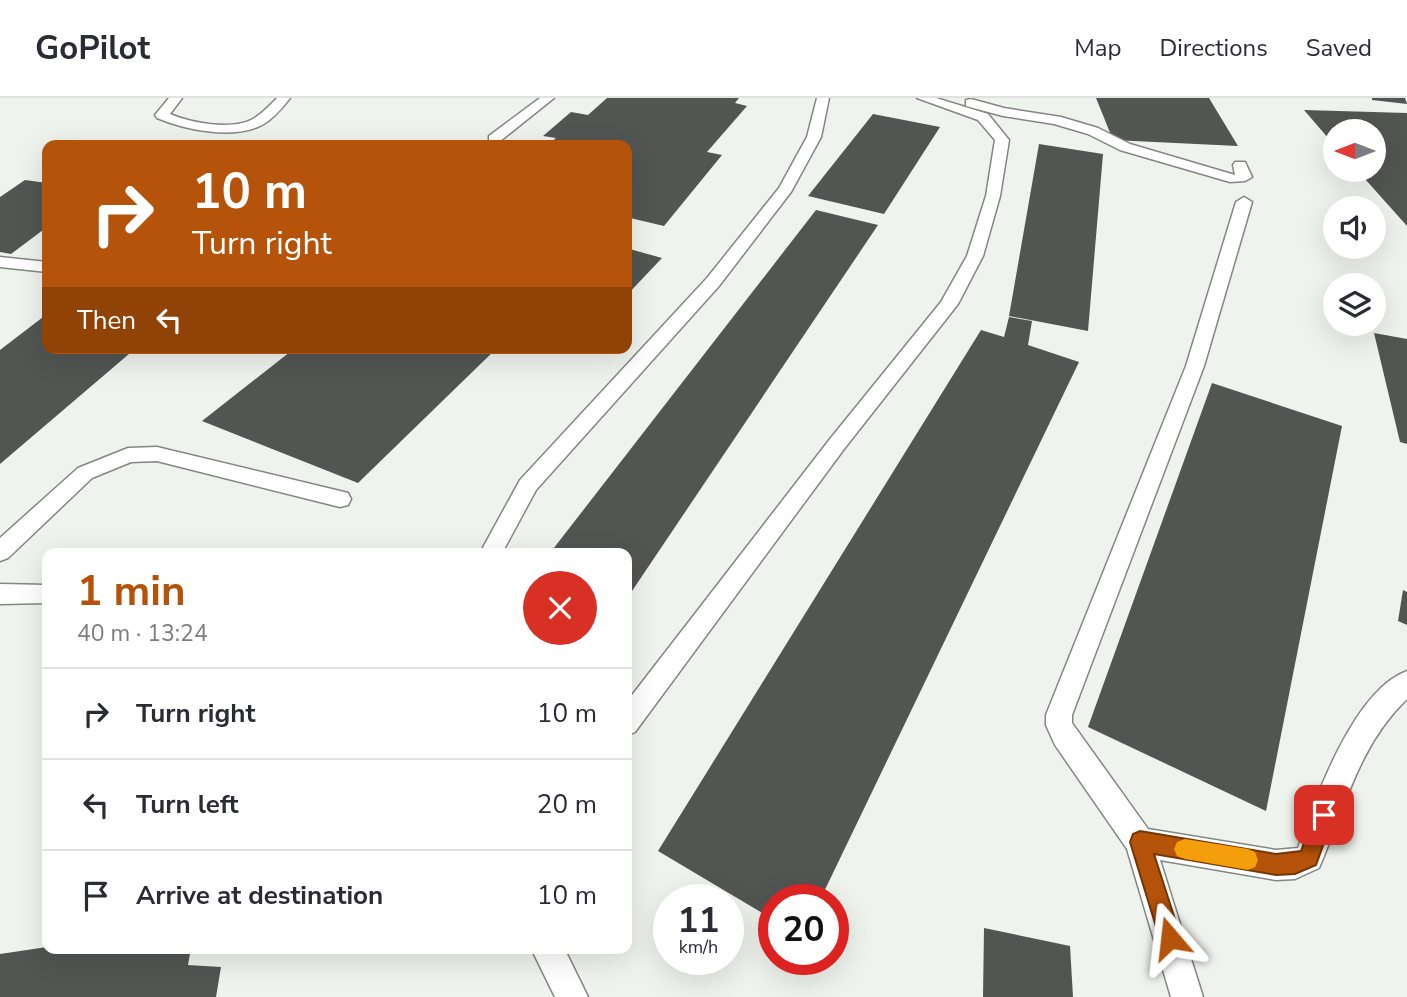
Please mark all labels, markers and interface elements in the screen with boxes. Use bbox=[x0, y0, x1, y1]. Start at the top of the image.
text: GoPilot bbox=[35, 26, 150, 71]
text: Map bbox=[1074, 32, 1121, 64]
text: Directions bbox=[1159, 32, 1268, 64]
text: Saved bbox=[1306, 32, 1372, 64]
north arrow bbox=[1323, 119, 1386, 182]
map controls bbox=[1323, 119, 1386, 336]
text: 10 m bbox=[192, 158, 307, 225]
icon: right bbox=[77, 168, 168, 259]
button: sound bbox=[1323, 196, 1386, 259]
text: Turn right bbox=[192, 222, 332, 265]
button: layers bbox=[1323, 273, 1386, 336]
icon: left bbox=[150, 301, 188, 339]
text: Then bbox=[77, 303, 136, 338]
text: 1 min bbox=[77, 563, 186, 620]
button: close bbox=[523, 571, 597, 645]
text: 40 m · 13:24 bbox=[77, 618, 208, 649]
icon: right bbox=[77, 695, 115, 733]
text: Turn right bbox=[136, 696, 255, 731]
text: 10 m bbox=[537, 696, 597, 731]
pin bbox=[1294, 785, 1354, 845]
icon: left bbox=[77, 786, 115, 824]
text: Turn left bbox=[136, 787, 239, 822]
text: 20 m bbox=[537, 787, 597, 822]
icon: arrive bbox=[1305, 796, 1343, 834]
icon: arrive bbox=[77, 877, 115, 915]
text: Arrive at destination bbox=[136, 878, 383, 913]
text: 10 m bbox=[537, 878, 597, 913]
speed limit sign: 20 bbox=[758, 884, 849, 975]
text: 11 bbox=[677, 897, 720, 944]
position arrow bbox=[1133, 901, 1207, 975]
text: km/h bbox=[679, 935, 718, 959]

